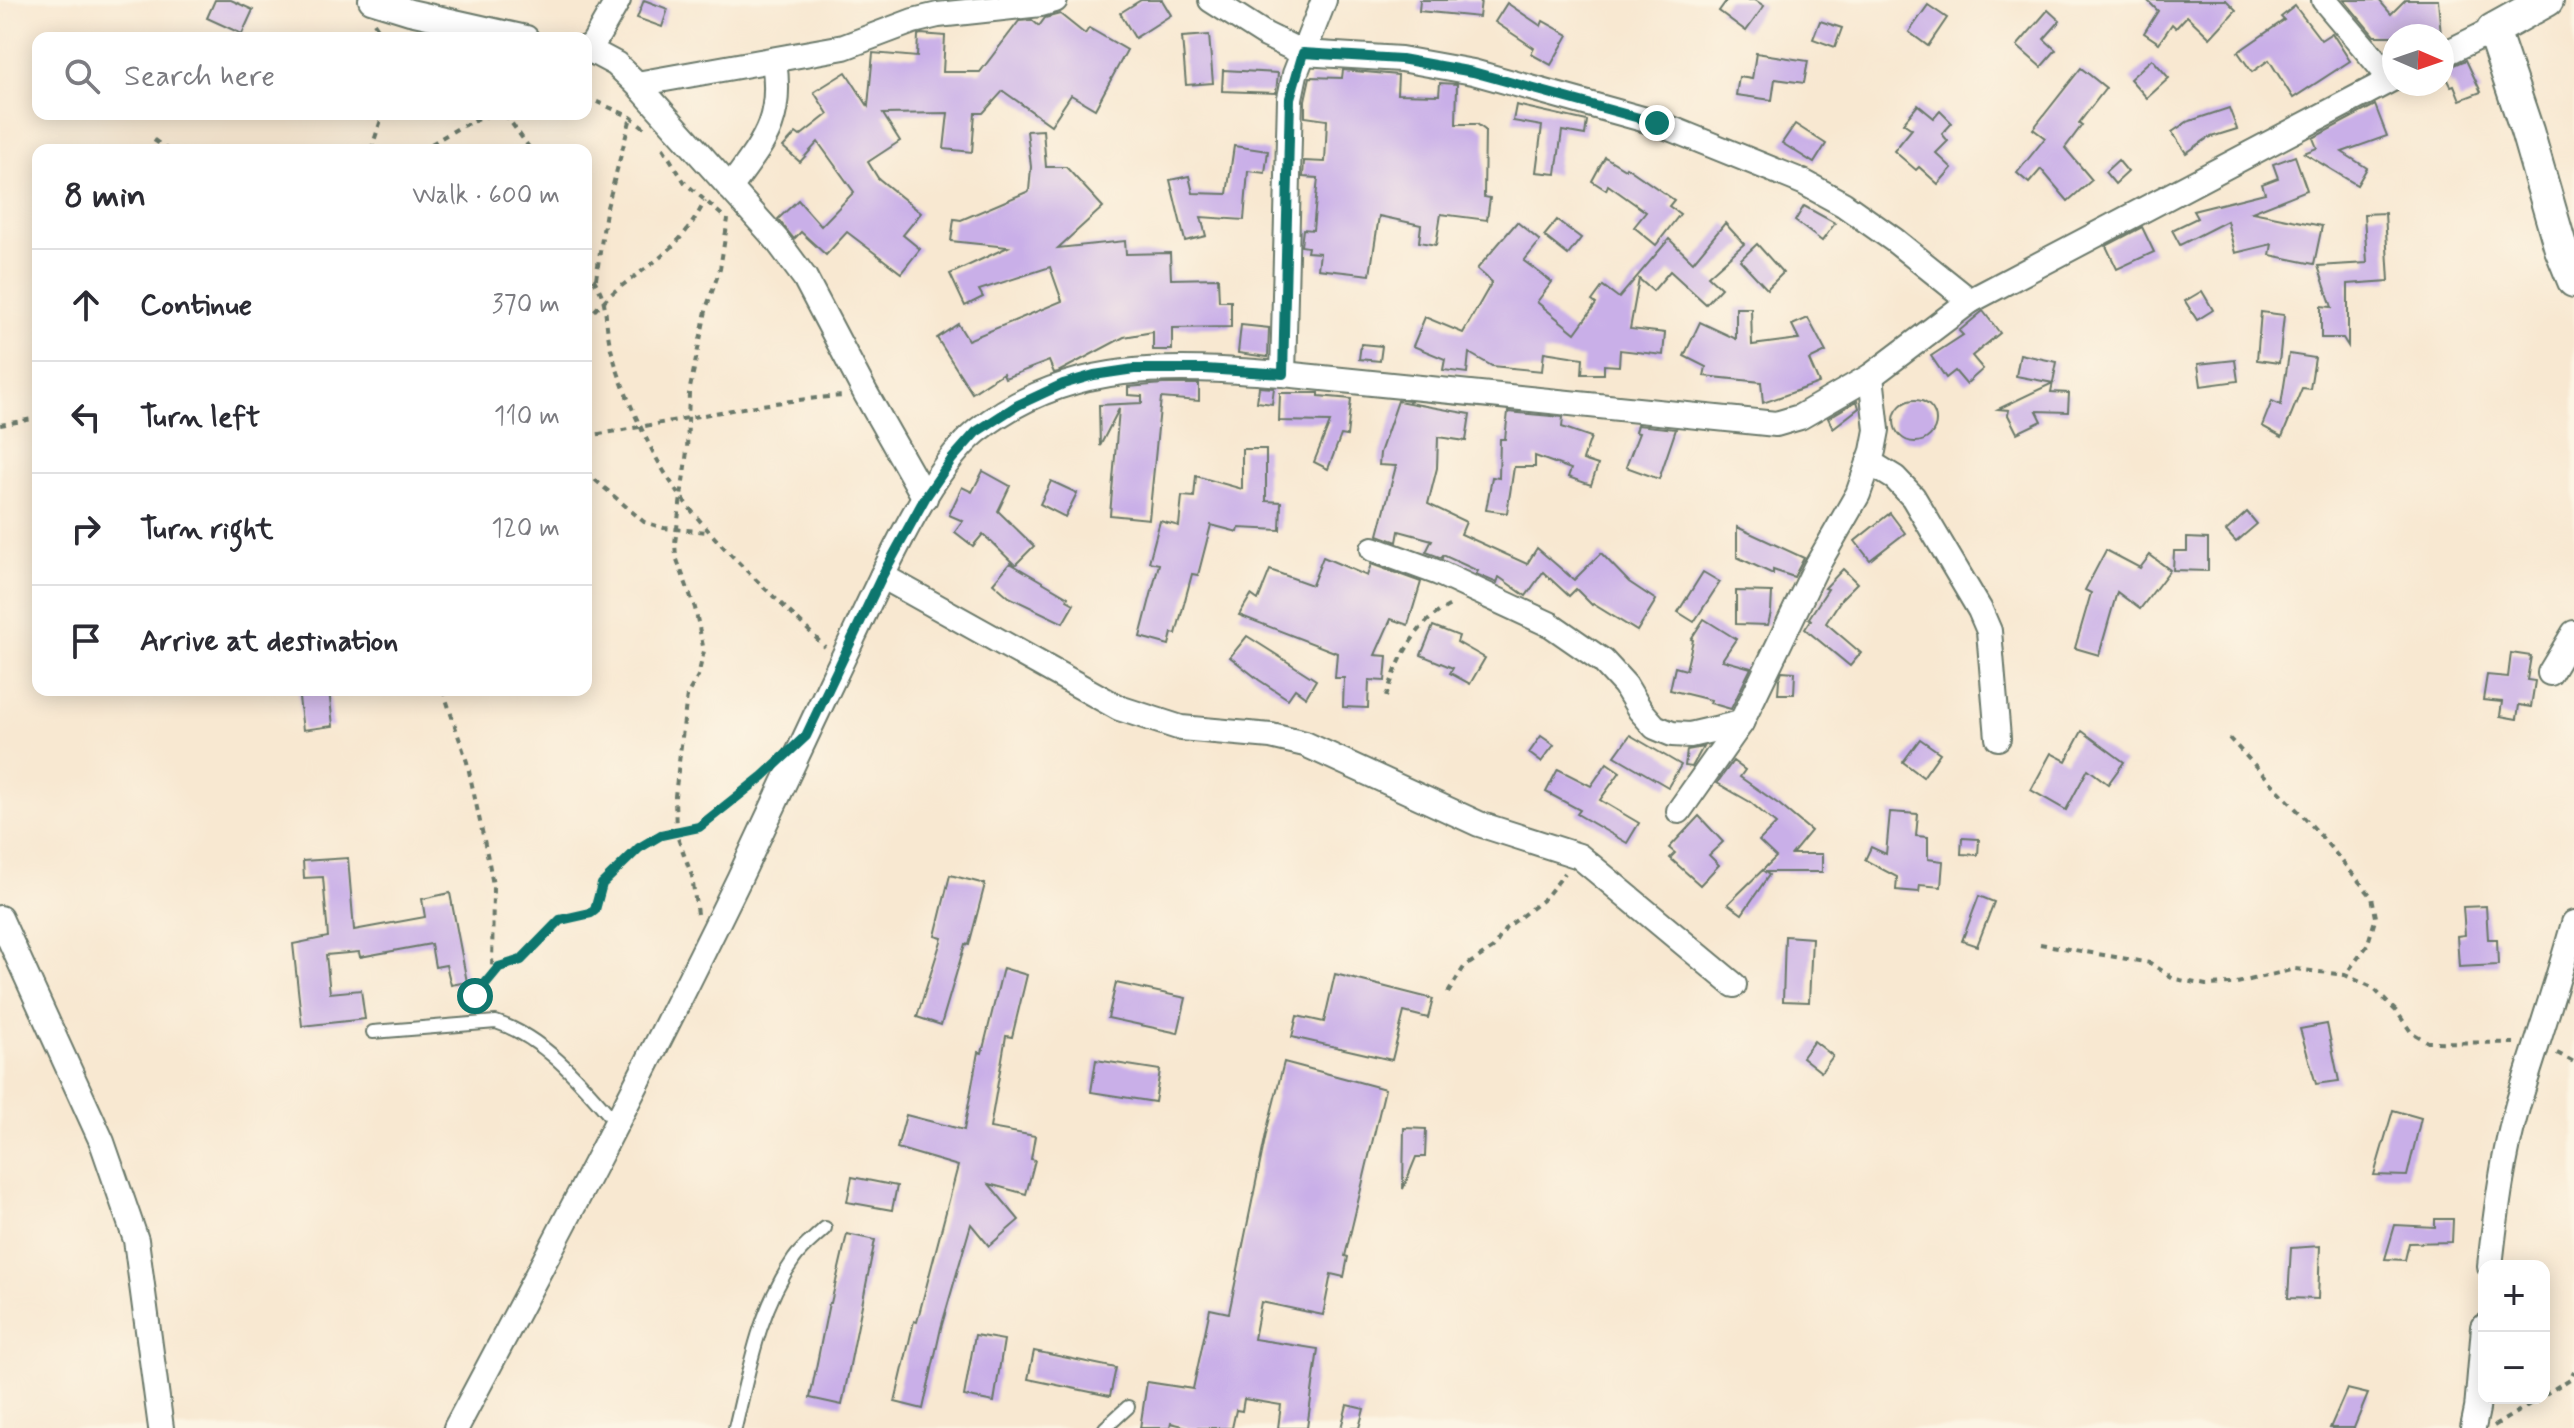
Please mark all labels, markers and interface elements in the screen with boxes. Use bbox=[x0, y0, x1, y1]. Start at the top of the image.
north arrow bbox=[2382, 24, 2454, 96]
search box bbox=[32, 32, 592, 120]
icon: search bbox=[60, 54, 104, 98]
text: Search here bbox=[124, 57, 275, 96]
route end bbox=[1639, 105, 1675, 141]
text: 8 min bbox=[64, 174, 146, 219]
text: Walk · 600 m bbox=[412, 179, 560, 213]
icon: ahead bbox=[64, 283, 108, 327]
text: Continue bbox=[140, 286, 252, 325]
text: 370 m bbox=[492, 288, 560, 322]
icon: left bbox=[64, 395, 108, 439]
text: Turn left bbox=[140, 398, 260, 437]
text: 110 m bbox=[494, 400, 560, 434]
icon: right bbox=[64, 507, 108, 551]
text: Turn right bbox=[140, 510, 273, 549]
text: 120 m bbox=[491, 512, 560, 546]
icon: arrive bbox=[64, 619, 108, 663]
text: Arrive at destination bbox=[140, 622, 398, 661]
route start bbox=[457, 978, 493, 1014]
map controls bbox=[2478, 1260, 2550, 1404]
button: + bbox=[2478, 1260, 2550, 1332]
button: − bbox=[2478, 1332, 2550, 1404]

